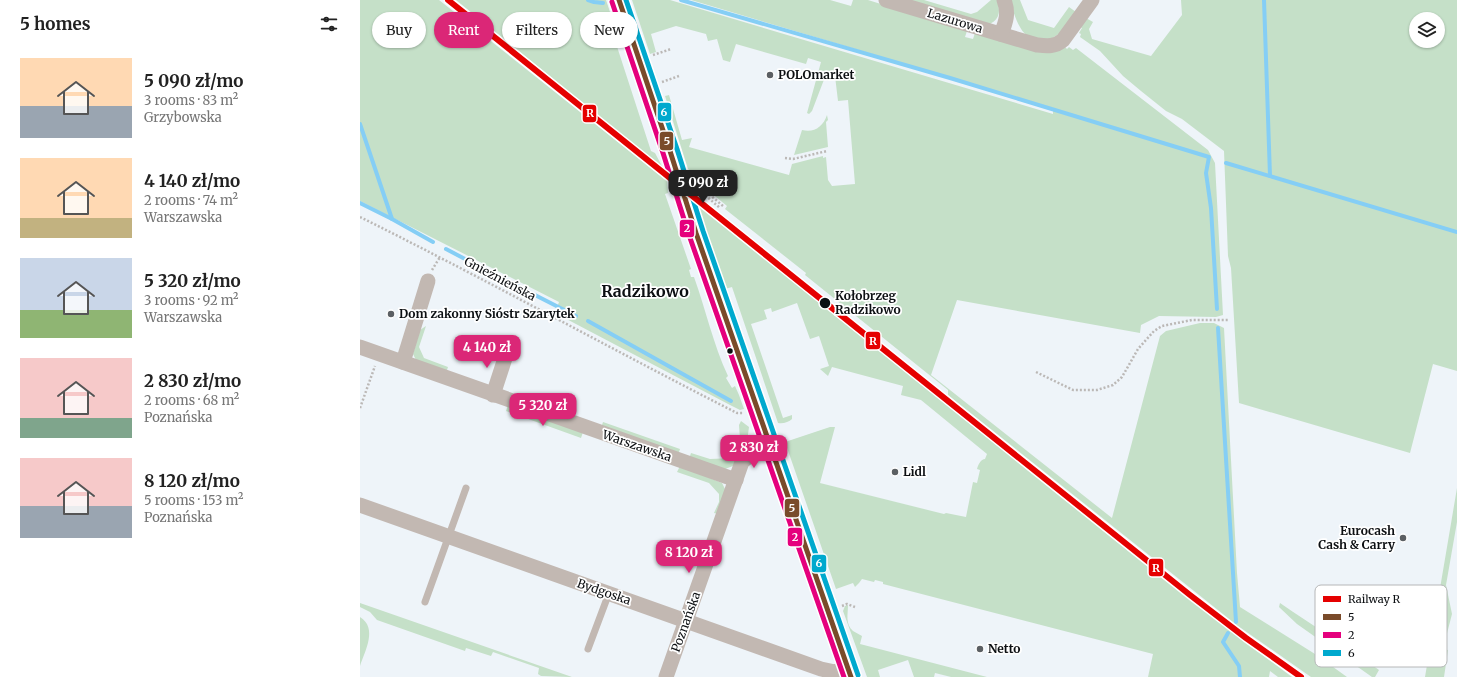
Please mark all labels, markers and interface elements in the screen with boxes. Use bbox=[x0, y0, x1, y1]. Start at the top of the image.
street label: Lazurowa bbox=[926, 5, 985, 36]
chip: Buy bbox=[372, 12, 426, 48]
chip: Rent bbox=[434, 12, 494, 48]
chip: Filters bbox=[502, 12, 572, 48]
chip: New bbox=[580, 12, 638, 48]
map controls bbox=[1409, 12, 1445, 48]
button: layers bbox=[1409, 12, 1445, 48]
text: 5 homes bbox=[20, 13, 91, 35]
icon: filters bbox=[318, 13, 340, 35]
place label: POLOmarket bbox=[778, 67, 854, 82]
text: 5 090 zł/mo bbox=[144, 70, 243, 92]
marker: POLOmarket bbox=[765, 70, 775, 80]
icon: home bbox=[52, 74, 100, 122]
text: 3 rooms · 83 m² bbox=[144, 92, 238, 109]
line badge: 6 bbox=[657, 102, 672, 122]
line badge: R bbox=[582, 104, 597, 123]
text: 6 bbox=[661, 105, 668, 119]
text: R bbox=[586, 106, 594, 120]
text: Grzybowska bbox=[144, 109, 222, 126]
line badge: 5 bbox=[659, 131, 674, 151]
text: 5 bbox=[664, 134, 670, 148]
text: 4 140 zł/mo bbox=[144, 170, 240, 192]
pin: 5 090 zł bbox=[662, 170, 744, 204]
icon: home bbox=[52, 174, 100, 222]
text: 5 090 zł bbox=[677, 174, 729, 191]
text: 2 rooms · 74 m² bbox=[144, 192, 238, 209]
text: Warszawska bbox=[144, 209, 222, 226]
line badge: 2 bbox=[679, 219, 695, 238]
text: 2 bbox=[684, 221, 691, 235]
street label: Gnieźnieńska bbox=[462, 253, 539, 304]
text: 5 320 zł/mo bbox=[144, 270, 241, 292]
icon: home bbox=[52, 274, 100, 322]
district label: Radzikowo bbox=[601, 281, 689, 301]
place label: Kołobrzeg Radzikowo bbox=[835, 288, 901, 317]
text: 3 rooms · 92 m² bbox=[144, 292, 239, 309]
marker: Kołobrzeg Radzikowo bbox=[818, 296, 832, 310]
place label: Dom zakonny Sióstr Szarytek bbox=[399, 306, 575, 321]
text: Warszawska bbox=[144, 309, 222, 326]
marker: Dom zakonny Sióstr Szarytek bbox=[386, 309, 396, 319]
line badge: R bbox=[865, 331, 881, 350]
text: R bbox=[869, 334, 877, 348]
pin: 4 140 zł bbox=[446, 335, 528, 369]
text: 4 140 zł bbox=[463, 339, 511, 356]
unlabelled marker bbox=[725, 346, 735, 356]
text: 2 830 zł/mo bbox=[144, 370, 241, 392]
icon: home bbox=[52, 374, 100, 422]
text: 2 rooms · 68 m² bbox=[144, 392, 239, 409]
pin: 5 320 zł bbox=[502, 393, 584, 427]
text: 5 320 zł bbox=[519, 397, 568, 414]
text: Poznańska bbox=[144, 409, 212, 426]
street label: Warszawska bbox=[600, 426, 674, 465]
pin: 2 830 zł bbox=[713, 435, 795, 469]
text: 2 830 zł bbox=[729, 439, 779, 456]
place label: Lidl bbox=[903, 464, 926, 479]
marker: Lidl bbox=[890, 467, 900, 477]
text: 8 120 zł/mo bbox=[144, 470, 240, 492]
icon: home bbox=[52, 474, 100, 522]
text: 5 rooms · 153 m² bbox=[144, 492, 243, 509]
line badge: 5 bbox=[784, 498, 800, 518]
text: 5 bbox=[789, 501, 795, 515]
text: Poznańska bbox=[144, 509, 212, 526]
place label: Eurocash Cash & Carry bbox=[1318, 523, 1396, 552]
line badge: 2 bbox=[787, 527, 803, 547]
text: 2 bbox=[792, 530, 799, 544]
marker: Eurocash Cash & Carry bbox=[1398, 533, 1408, 543]
pin: 8 120 zł bbox=[648, 540, 730, 574]
text: 8 120 zł bbox=[665, 544, 713, 561]
line badge: 6 bbox=[811, 554, 827, 573]
text: 6 bbox=[816, 556, 823, 570]
line badge: R bbox=[1148, 558, 1164, 577]
text: R bbox=[1152, 561, 1160, 575]
street label: Bydgoska bbox=[575, 575, 634, 608]
legend bbox=[1315, 585, 1447, 667]
street label: Poznańska bbox=[668, 589, 704, 654]
text: Railway R bbox=[1348, 592, 1400, 606]
text: 5 bbox=[1348, 610, 1354, 624]
text: 2 bbox=[1348, 628, 1355, 642]
place label: Netto bbox=[988, 641, 1020, 656]
marker: Netto bbox=[975, 644, 985, 654]
text: 6 bbox=[1348, 646, 1355, 660]

